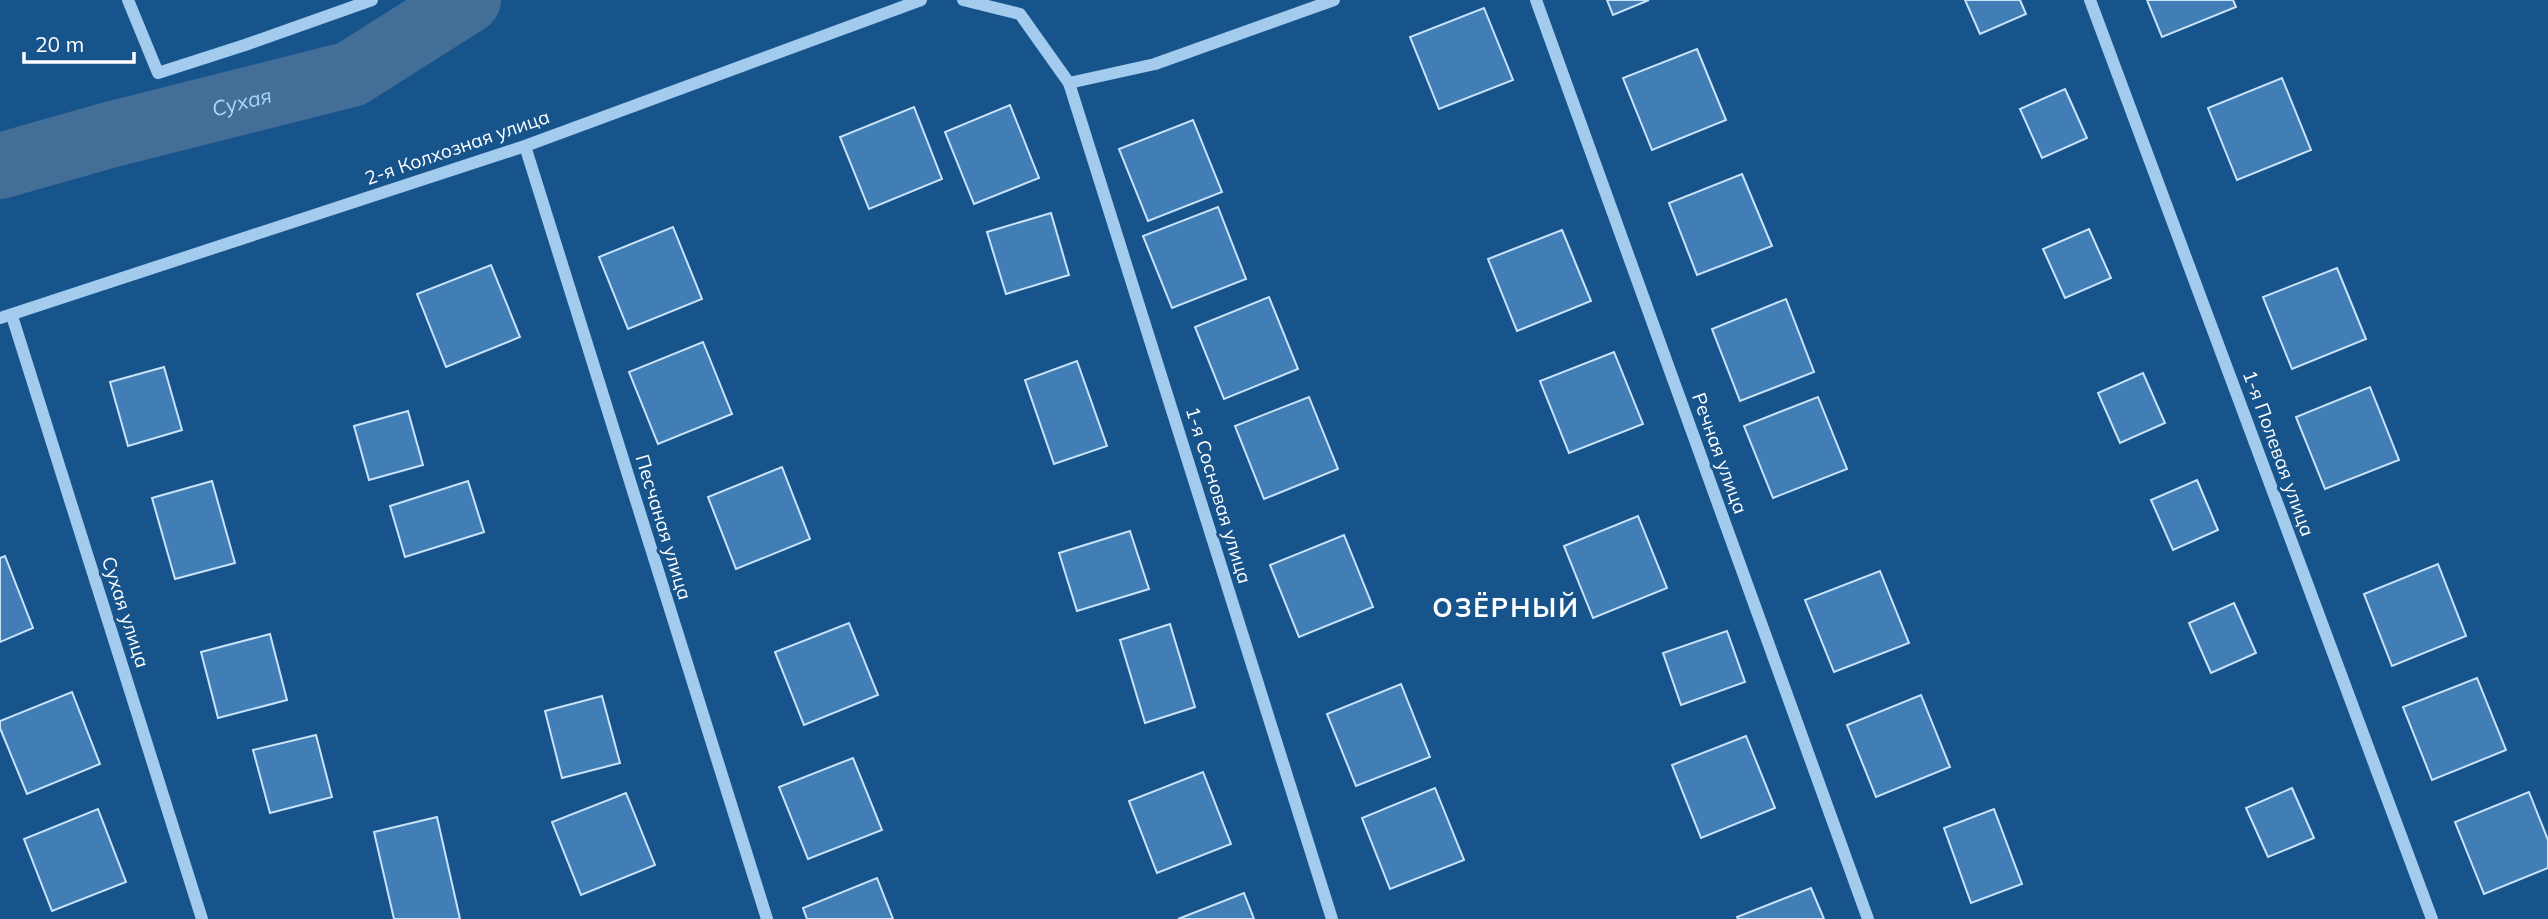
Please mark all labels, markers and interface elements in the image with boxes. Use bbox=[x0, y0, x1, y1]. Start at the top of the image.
scale bar bbox=[24, 21, 135, 65]
text: 20 m bbox=[35, 31, 84, 57]
water label: Сухая bbox=[209, 82, 274, 122]
street label: 2-я Колхозная улица bbox=[361, 104, 553, 190]
street label: 1-я Полевая улица bbox=[2238, 367, 2320, 539]
street label: Речная улица bbox=[1687, 389, 1753, 517]
street label: 1-я Сосновая улица bbox=[1181, 404, 1257, 586]
street label: Песчаная улица bbox=[631, 451, 697, 603]
street label: Сухая улица bbox=[97, 553, 155, 671]
district label: ОЗЁРНЫЙ bbox=[1432, 591, 1580, 624]

